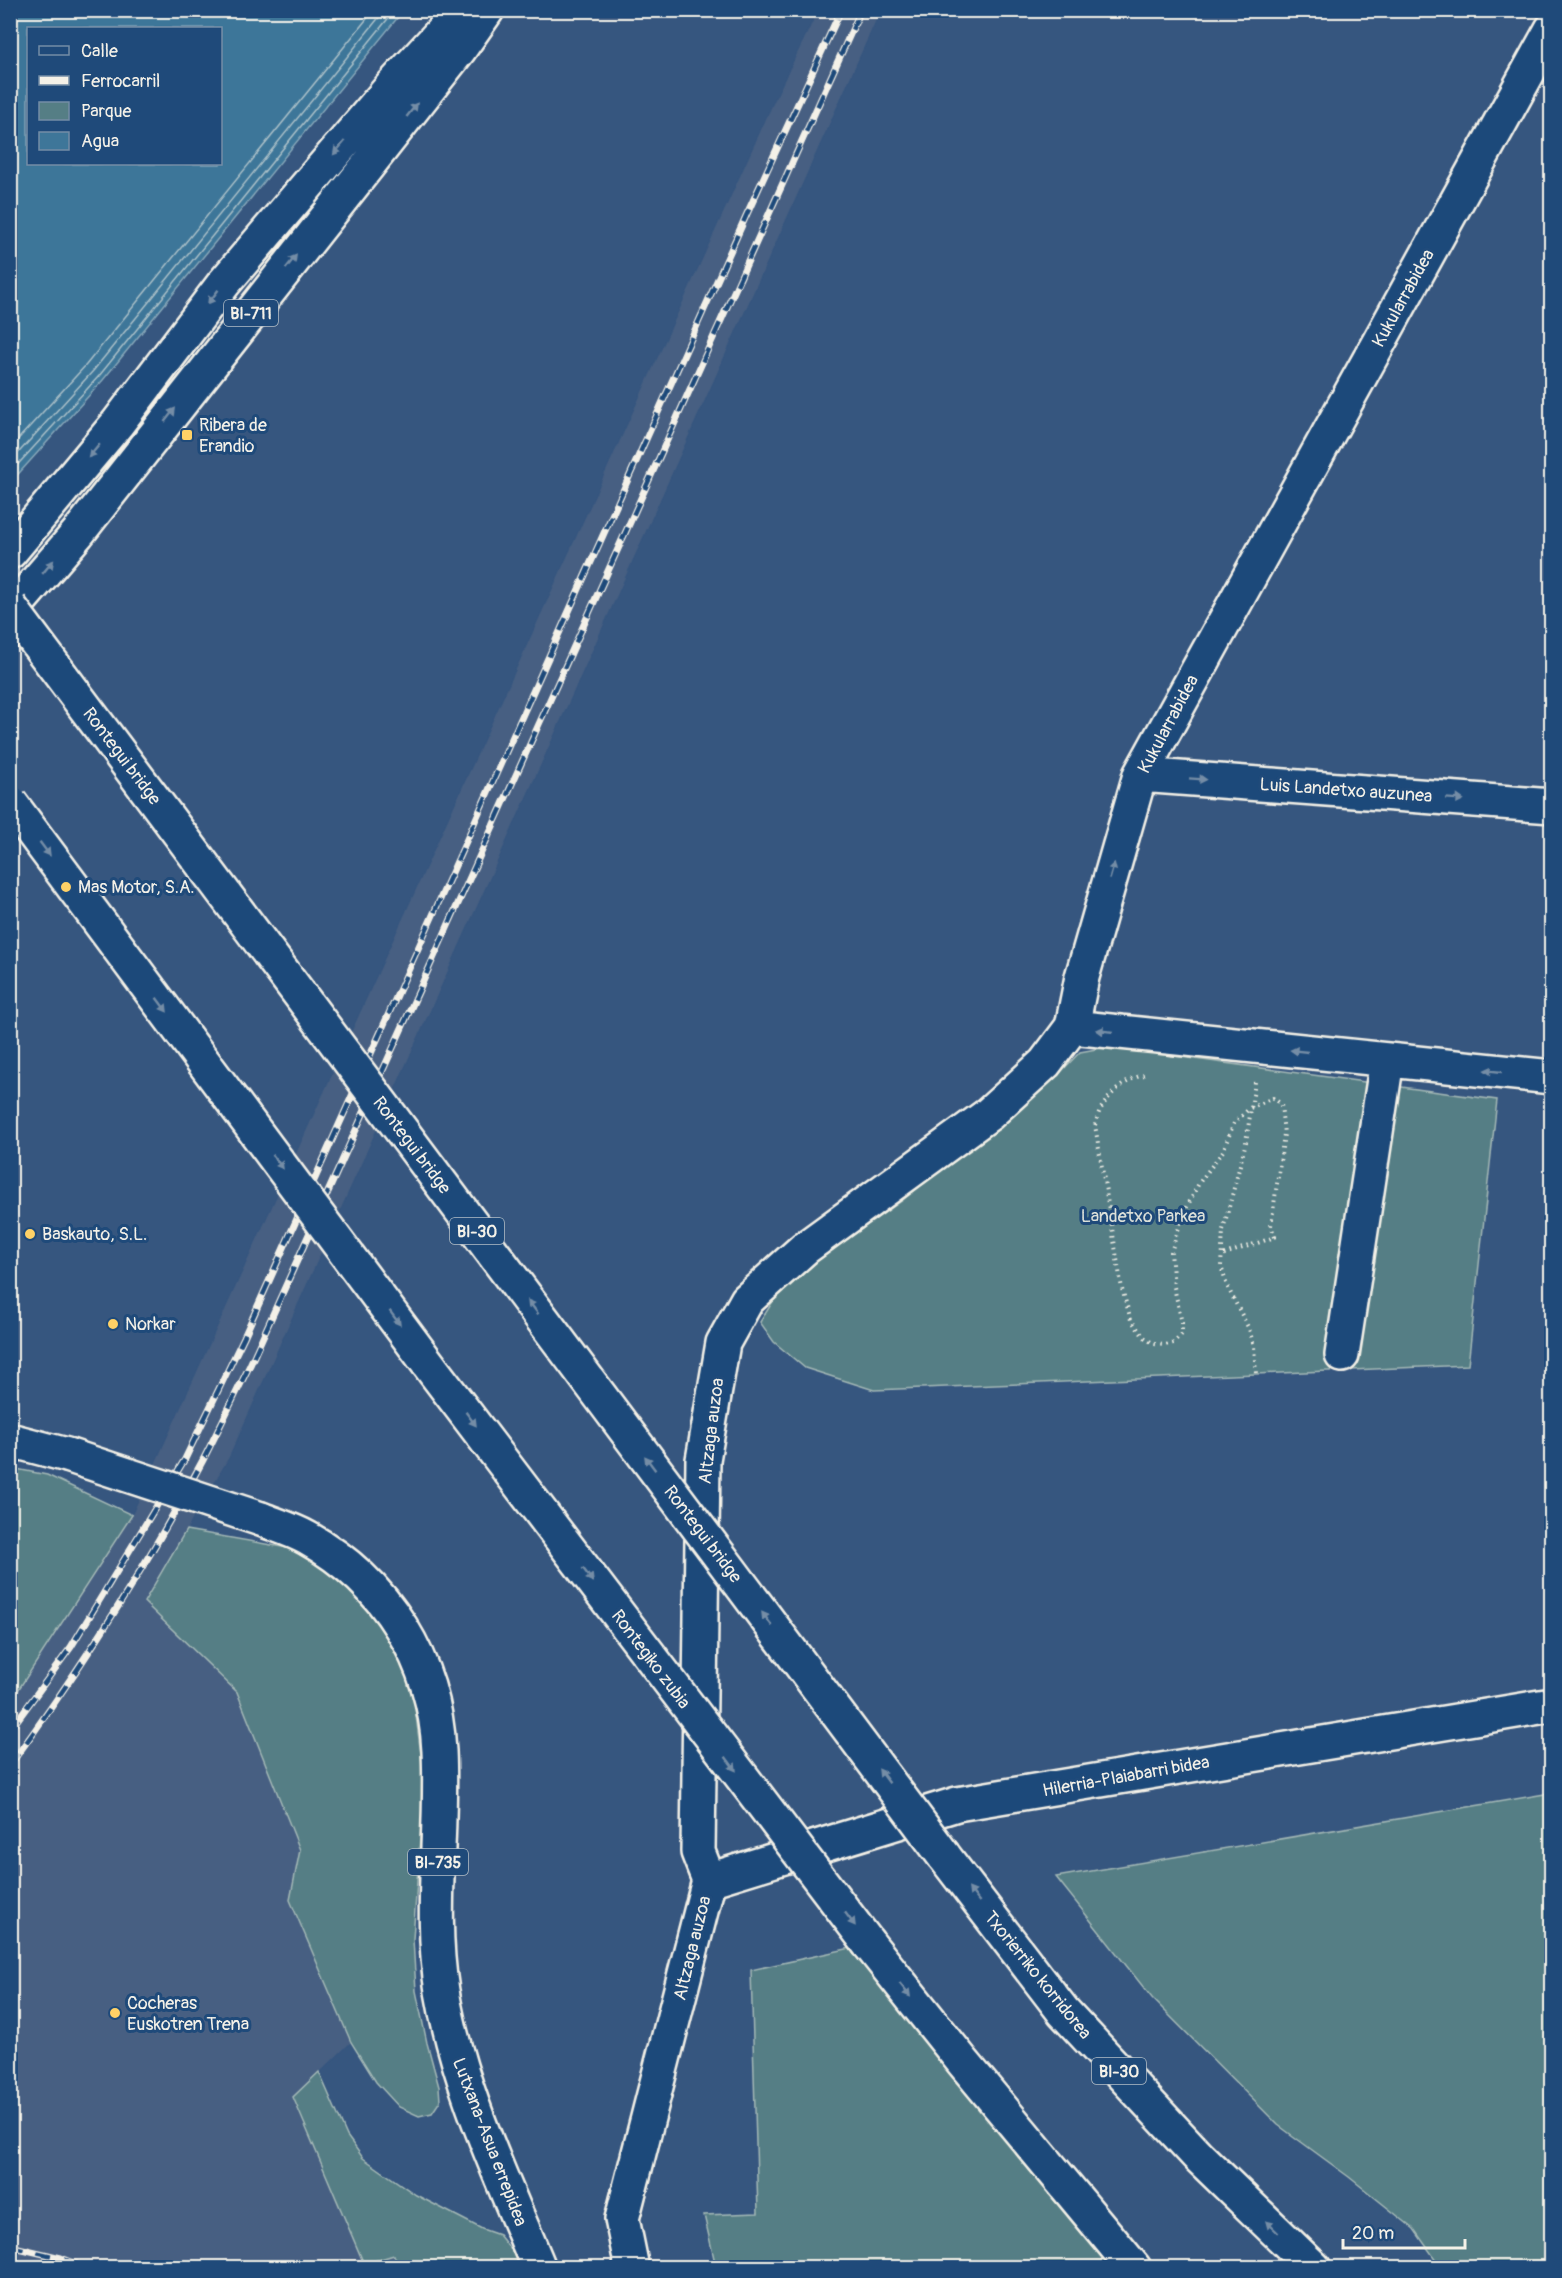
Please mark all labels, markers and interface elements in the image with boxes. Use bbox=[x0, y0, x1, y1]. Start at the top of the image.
legend bbox=[27, 27, 222, 165]
text: Calle bbox=[81, 40, 118, 63]
text: Ferrocarril bbox=[81, 70, 160, 93]
text: Parque bbox=[81, 100, 131, 123]
one-way arrow bbox=[406, 102, 418, 117]
text: Agua bbox=[81, 130, 119, 153]
one-way arrow bbox=[333, 140, 346, 156]
street label: Kukularrabidea bbox=[1367, 245, 1440, 351]
one-way arrow bbox=[285, 255, 297, 270]
one-way arrow bbox=[207, 289, 220, 305]
road number: BI-711 bbox=[224, 300, 278, 326]
one-way arrow bbox=[163, 407, 176, 423]
place label: Ribera de Erandio bbox=[199, 414, 267, 458]
marker: Ribera de Erandio bbox=[180, 428, 194, 442]
one-way arrow bbox=[88, 443, 101, 458]
one-way arrow bbox=[42, 560, 54, 575]
street label: Kukularrabidea bbox=[1133, 671, 1204, 778]
street label: Rontegui bridge bbox=[77, 703, 166, 810]
street label: Luis Landetxo auzunea bbox=[1259, 773, 1433, 808]
one-way arrow bbox=[1189, 775, 1208, 784]
one-way arrow bbox=[1446, 794, 1465, 803]
one-way arrow bbox=[39, 841, 51, 856]
one-way arrow bbox=[1108, 862, 1118, 880]
place label: Mas Motor, S.A. bbox=[78, 876, 195, 899]
marker: Mas Motor, S.A. bbox=[59, 880, 73, 894]
one-way arrow bbox=[156, 997, 168, 1013]
one-way arrow bbox=[1096, 1026, 1115, 1036]
one-way arrow bbox=[1290, 1046, 1309, 1056]
one-way arrow bbox=[1484, 1066, 1503, 1076]
street label: Rontegui bridge bbox=[367, 1092, 456, 1199]
one-way arrow bbox=[272, 1154, 284, 1169]
park label: Landetxo Parkea bbox=[1081, 1205, 1205, 1228]
road number: BI-30 bbox=[450, 1218, 504, 1244]
place label: Baskauto, S.L. bbox=[42, 1223, 147, 1246]
marker: Baskauto, S.L. bbox=[23, 1227, 37, 1241]
one-way arrow bbox=[527, 1299, 540, 1315]
one-way arrow bbox=[389, 1310, 401, 1326]
place label: Norkar bbox=[125, 1313, 176, 1336]
marker: Norkar bbox=[106, 1317, 120, 1331]
street label: Altzaga auzoa bbox=[694, 1377, 729, 1485]
one-way arrow bbox=[464, 1412, 476, 1427]
one-way arrow bbox=[644, 1456, 656, 1472]
street label: Rontegui bridge bbox=[658, 1481, 747, 1588]
one-way arrow bbox=[582, 1567, 594, 1583]
street label: Rontegiko zubia bbox=[606, 1605, 695, 1713]
one-way arrow bbox=[761, 1612, 773, 1628]
street label: Hilerria-Plaiabarri bidea bbox=[1041, 1750, 1211, 1803]
one-way arrow bbox=[725, 1756, 737, 1772]
one-way arrow bbox=[878, 1768, 890, 1783]
road number: BI-735 bbox=[408, 1849, 468, 1875]
one-way arrow bbox=[967, 1887, 980, 1903]
street label: Altzaga auzoa bbox=[668, 1894, 717, 2003]
street label: Txorierriko korridorea bbox=[979, 1907, 1096, 2044]
one-way arrow bbox=[843, 1911, 856, 1927]
one-way arrow bbox=[899, 1982, 912, 1998]
place label: Cocheras Euskotren Trena bbox=[127, 1992, 249, 2036]
marker: Cocheras Euskotren Trena bbox=[108, 2006, 122, 2020]
street label: Lutxana-Asua errepidea bbox=[447, 2055, 532, 2230]
road number: BI-30 bbox=[1092, 2058, 1146, 2084]
scale bar bbox=[1343, 2212, 1464, 2250]
one-way arrow bbox=[1265, 2221, 1280, 2234]
text: 20 m bbox=[1352, 2222, 1394, 2245]

